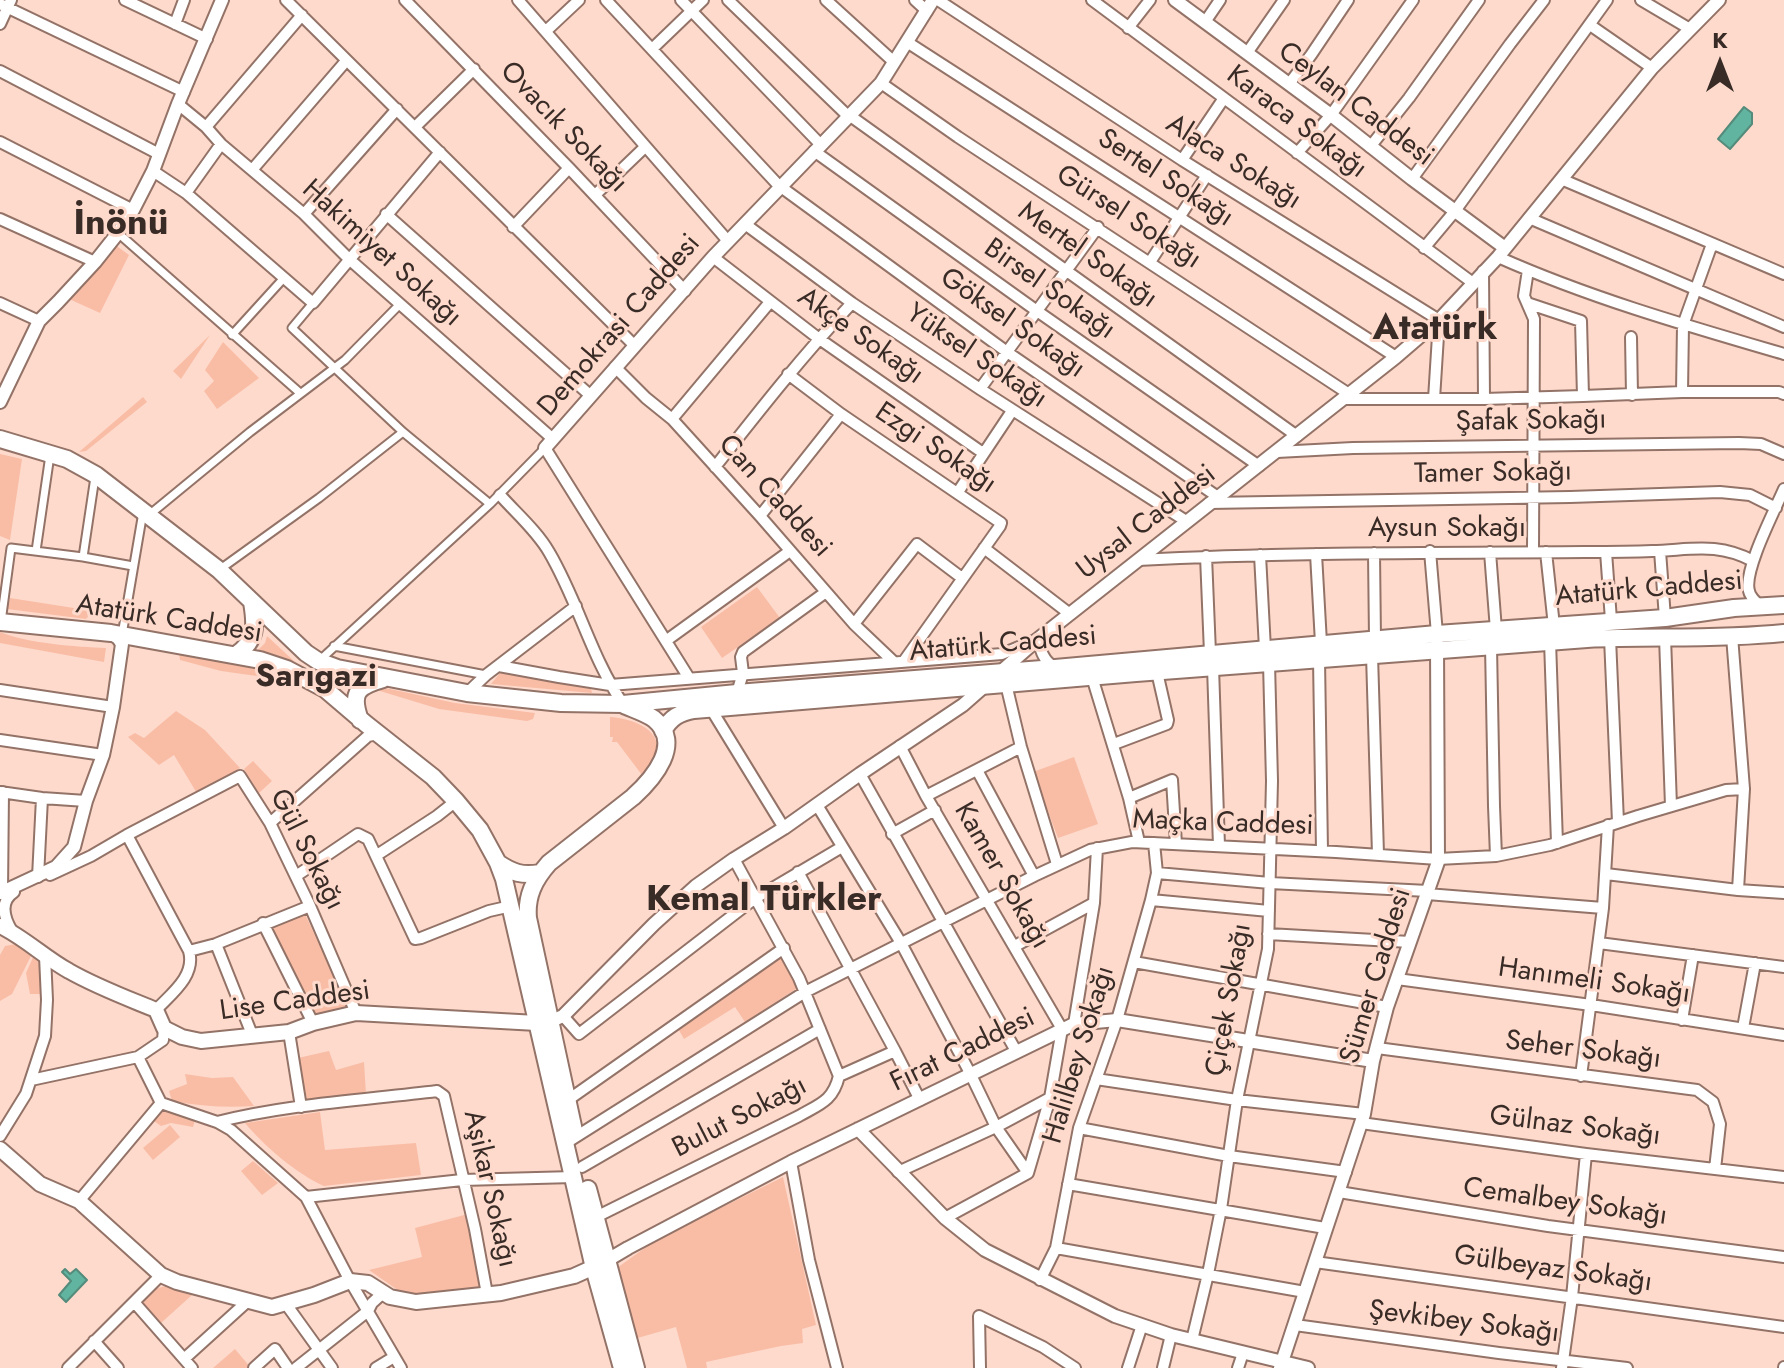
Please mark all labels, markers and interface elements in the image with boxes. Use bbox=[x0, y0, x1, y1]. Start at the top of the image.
north arrow bbox=[1680, 24, 1760, 104]
text: K bbox=[1712, 24, 1728, 56]
street label: Ceylan Caddesi bbox=[1271, 36, 1439, 174]
street label: Ovacık Sokağı bbox=[492, 55, 634, 201]
street label: Karaca Sokağı bbox=[1219, 59, 1373, 187]
street label: Alaca Sokağı bbox=[1159, 108, 1307, 218]
street label: Sertel Sokağı bbox=[1091, 123, 1239, 235]
street label: Gürsel Sokağı bbox=[1049, 159, 1207, 277]
street label: Hakimiyet Sokağı bbox=[294, 173, 468, 335]
street label: Mertel Sokağı bbox=[1011, 196, 1163, 316]
district label: İnönü bbox=[74, 203, 168, 247]
street label: Demokrasi Caddesi bbox=[532, 228, 708, 424]
street label: Birsel Sokağı bbox=[977, 232, 1121, 348]
street label: Göksel Sokağı bbox=[933, 262, 1091, 386]
street label: Akçe Sokağı bbox=[790, 281, 930, 393]
street label: Yüksel Sokağı bbox=[899, 298, 1053, 416]
district label: Atatürk bbox=[1372, 308, 1498, 352]
street label: Ezgi Sokağı bbox=[868, 396, 1002, 502]
street label: Şafak Sokağı bbox=[1455, 404, 1607, 440]
street label: Can Caddesi bbox=[710, 429, 838, 565]
street label: Tamer Sokağı bbox=[1414, 456, 1572, 492]
street label: Uysal Caddesi bbox=[1071, 458, 1223, 588]
street label: Aysun Sokağı bbox=[1368, 512, 1526, 546]
street label: Atatürk Caddesi bbox=[1554, 565, 1744, 615]
street label: Atatürk Caddesi bbox=[74, 589, 264, 651]
street label: Atatürk Caddesi bbox=[908, 620, 1098, 670]
district label: Sarıgazi bbox=[255, 659, 377, 697]
street label: Gül Sokağı bbox=[261, 784, 351, 916]
street label: Kamer Sokağı bbox=[946, 797, 1056, 955]
street label: Maçka Caddesi bbox=[1132, 804, 1314, 844]
district label: Kemal Türkler bbox=[646, 879, 882, 923]
street label: Sümer Caddesi bbox=[1334, 884, 1420, 1068]
street label: Çiçek Sokağı bbox=[1200, 921, 1260, 1079]
street label: Hanımeli Sokağı bbox=[1496, 952, 1692, 1012]
street label: Halilbey Sokağı bbox=[1037, 962, 1123, 1148]
street label: Lise Caddesi bbox=[218, 975, 372, 1029]
street label: Fırat Caddesi bbox=[885, 1002, 1041, 1100]
street label: Seher Sokağı bbox=[1503, 1025, 1663, 1077]
street label: Bulut Sokağı bbox=[667, 1070, 813, 1166]
street label: Gülnaz Sokağı bbox=[1488, 1100, 1662, 1154]
street label: Aşikar Sokağı bbox=[455, 1107, 523, 1271]
street label: Cemalbey Sokağı bbox=[1461, 1172, 1669, 1234]
street label: Gülbeyaz Sokağı bbox=[1452, 1239, 1654, 1301]
street label: Şevkibey Sokağı bbox=[1367, 1295, 1561, 1351]

